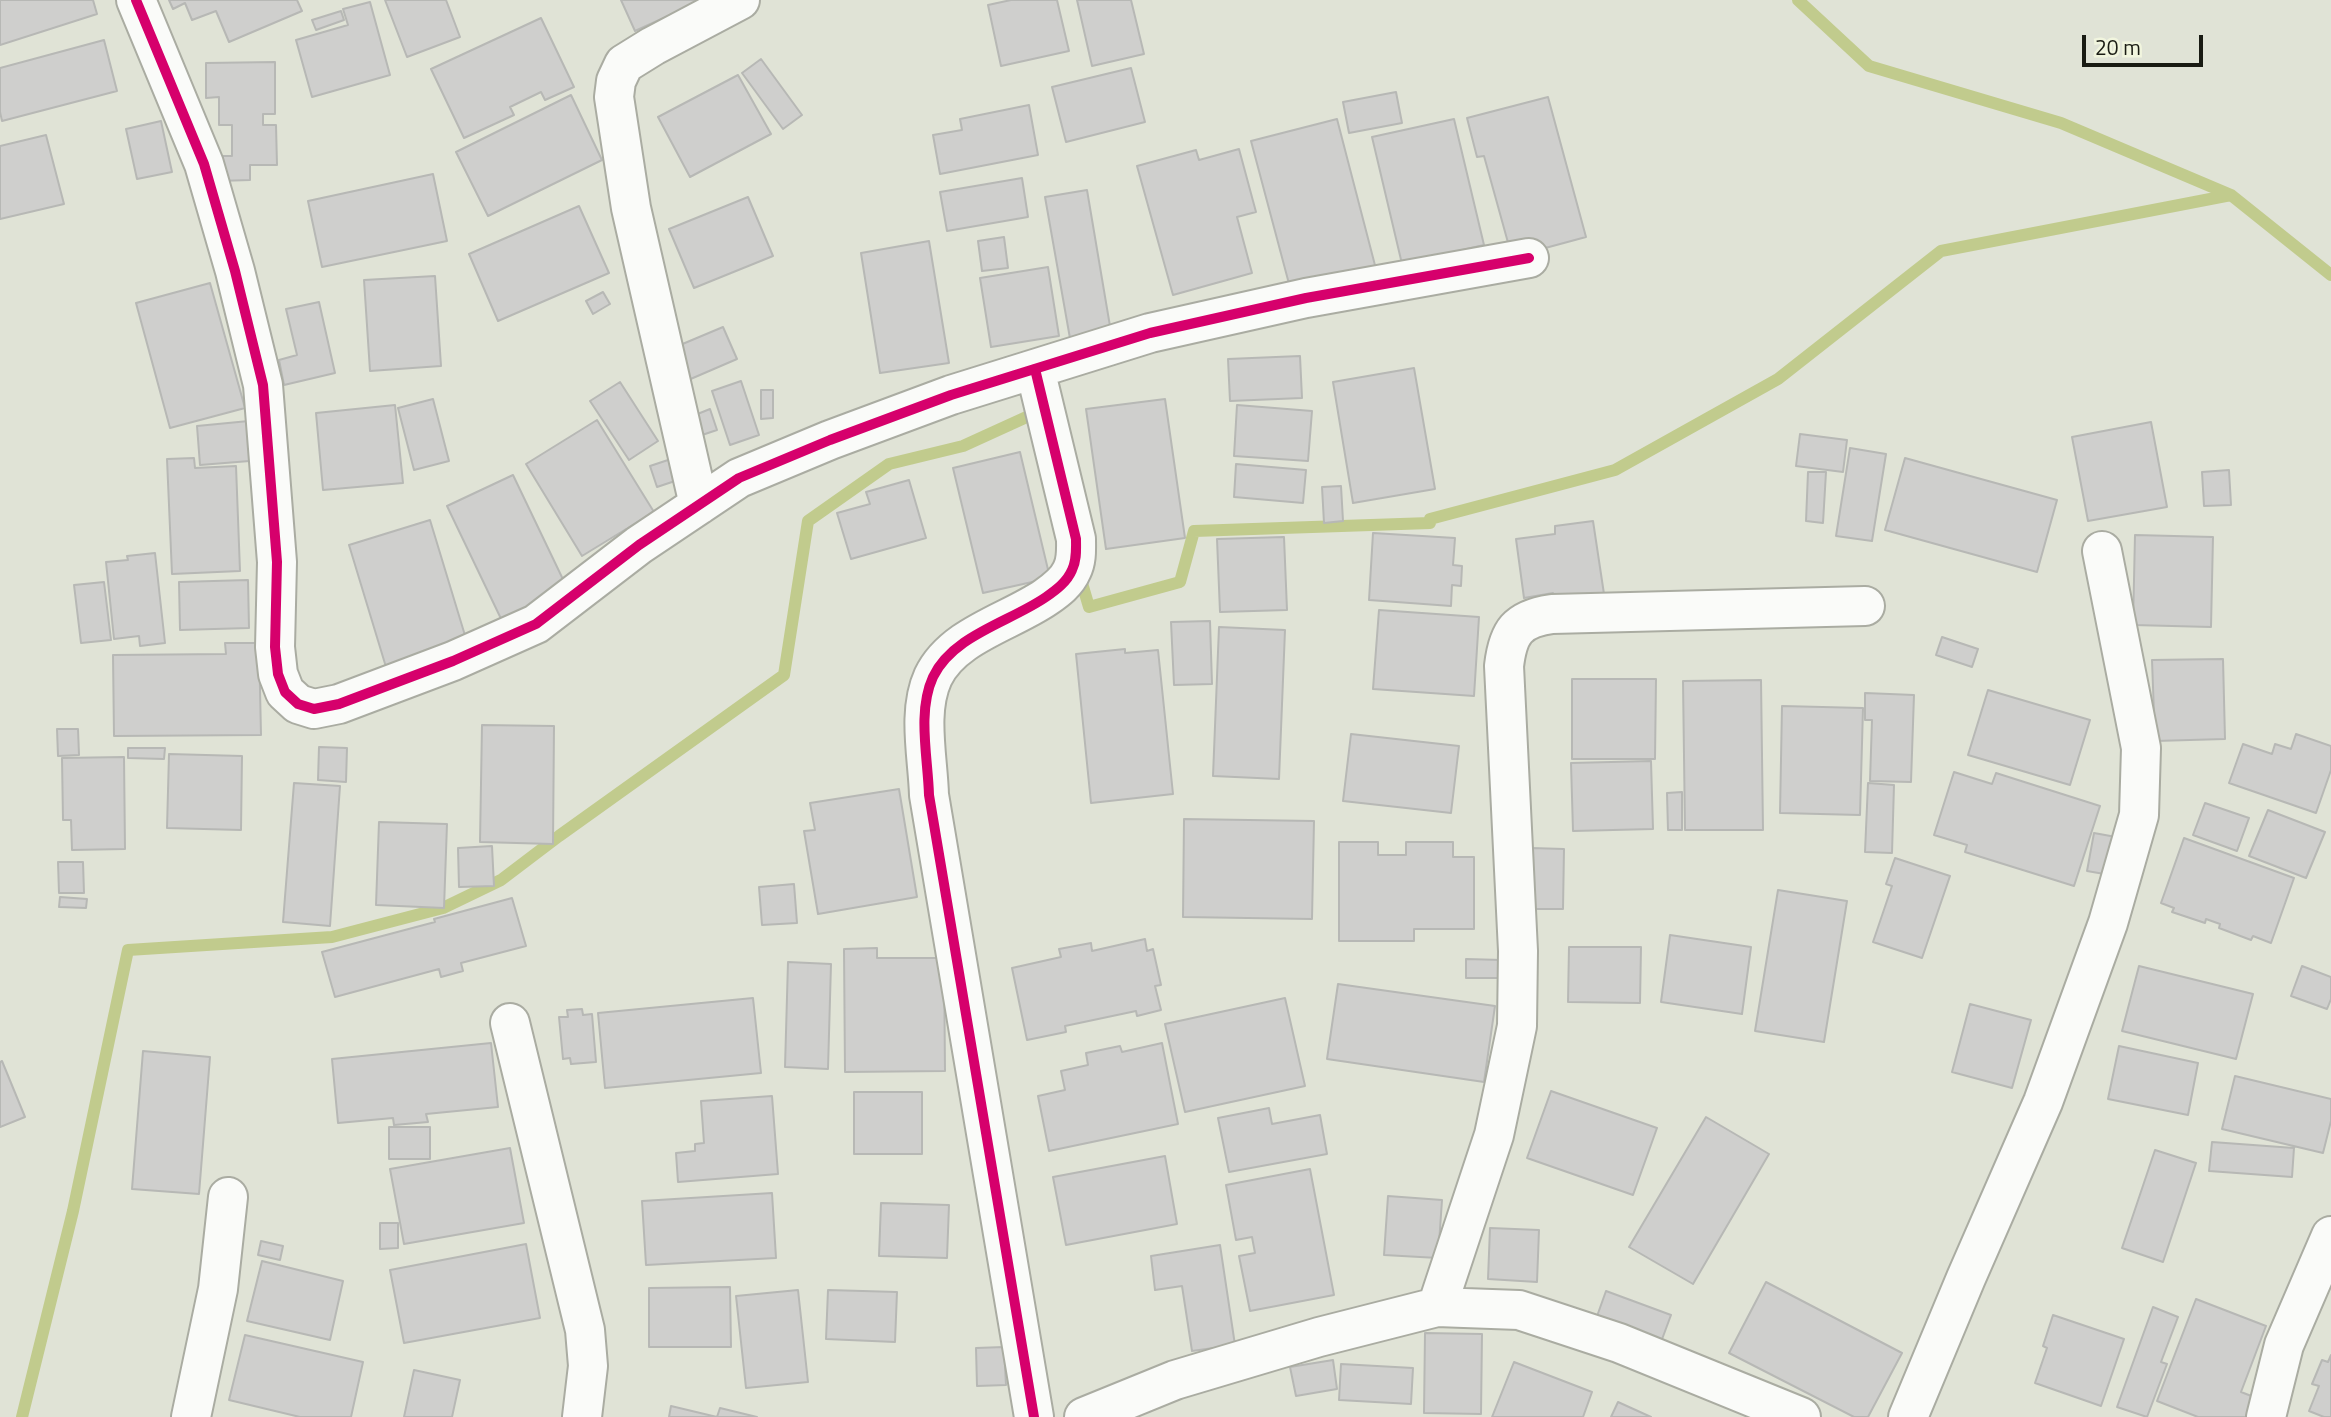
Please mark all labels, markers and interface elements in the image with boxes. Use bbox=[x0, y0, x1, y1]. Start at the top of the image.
scale bar bbox=[2086, 21, 2207, 65]
text: 20 m bbox=[2095, 31, 2141, 63]

